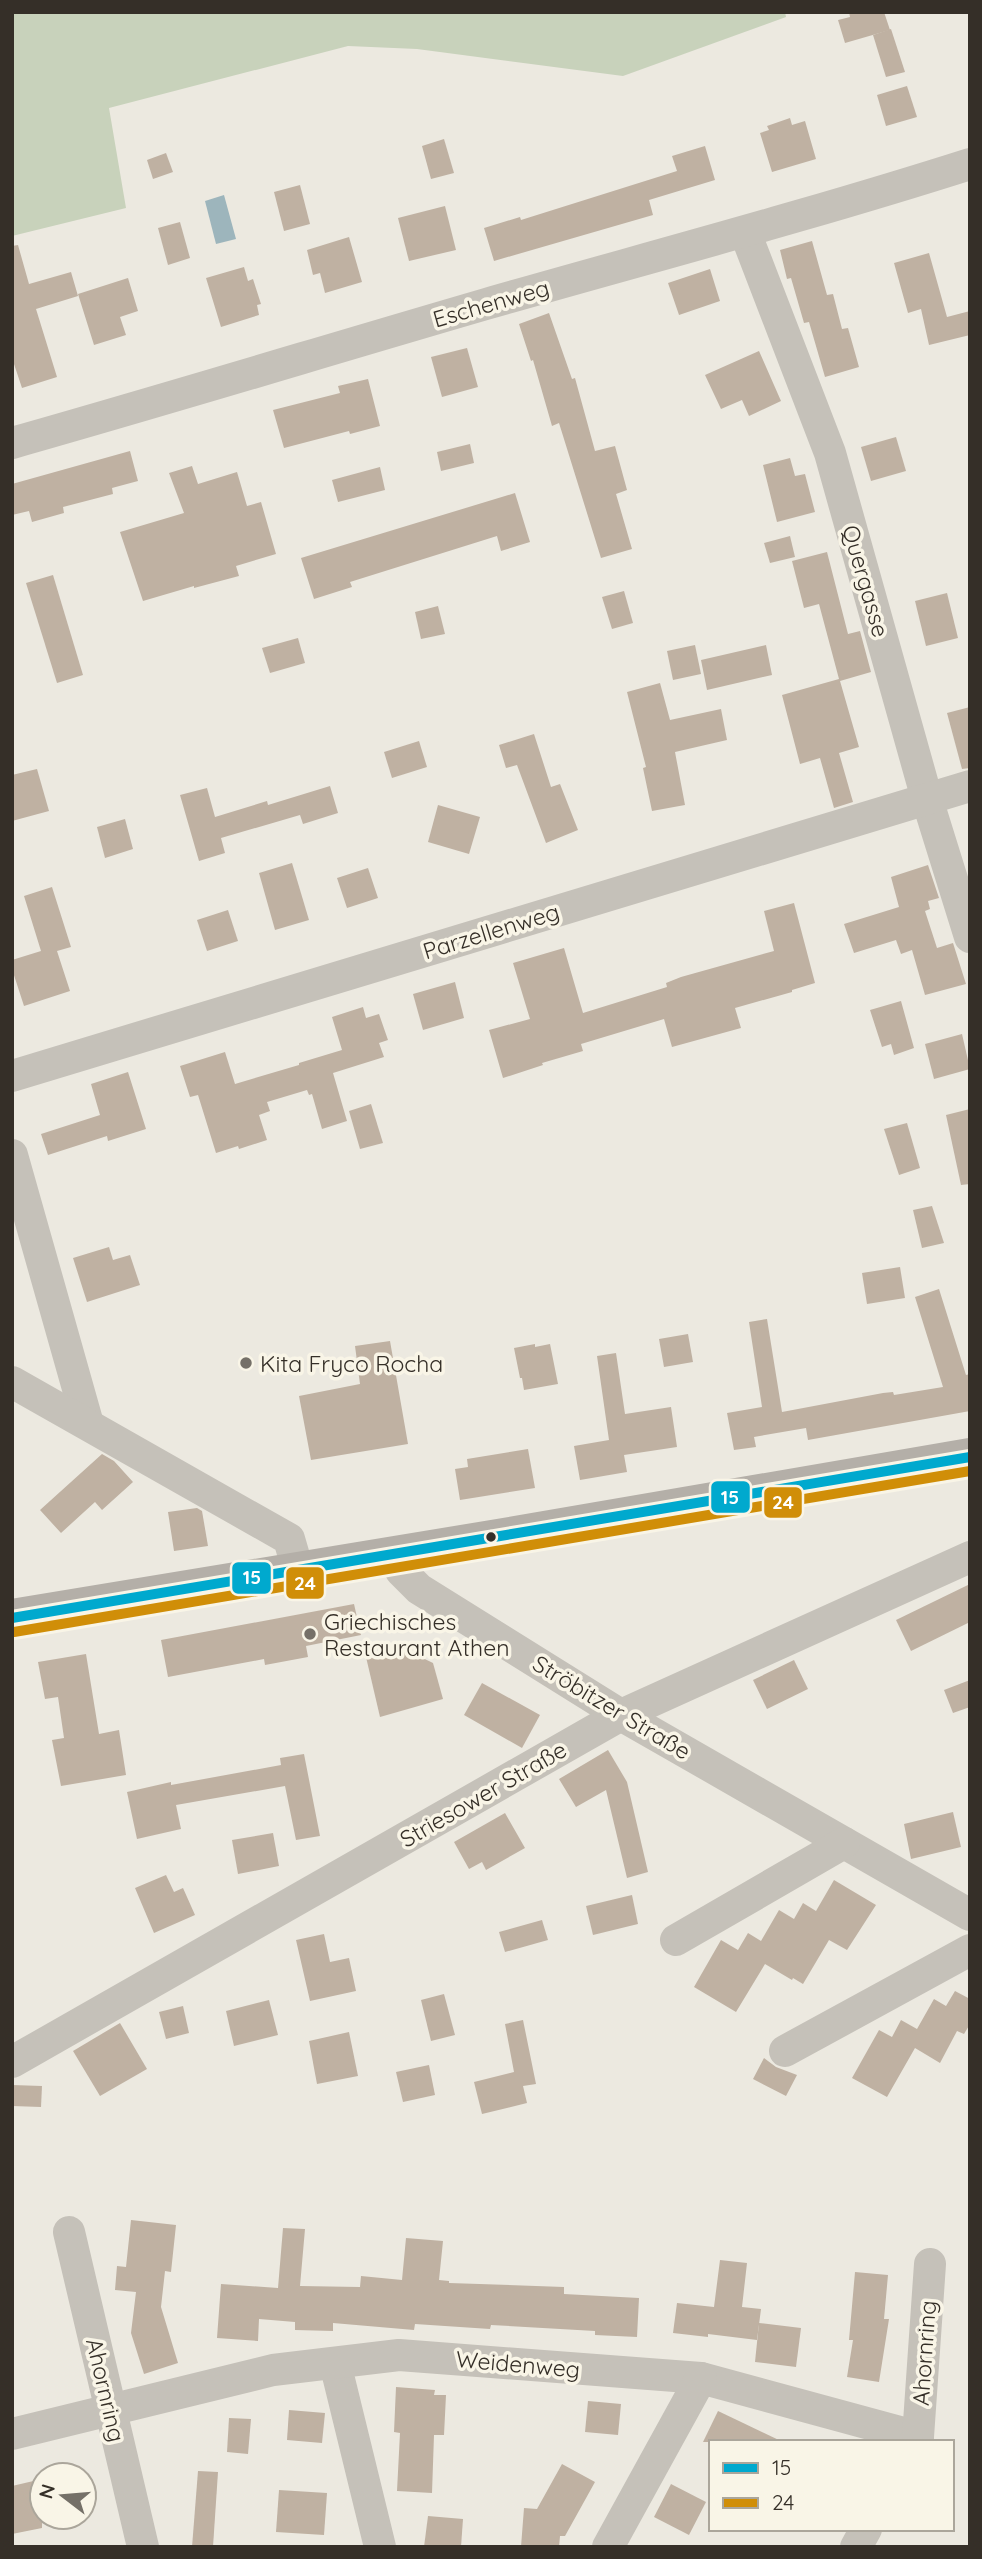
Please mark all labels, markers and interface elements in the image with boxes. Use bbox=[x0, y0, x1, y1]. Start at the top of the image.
street label: Eschenweg bbox=[429, 273, 553, 333]
street label: Quergasse bbox=[836, 522, 896, 640]
street label: Parzellenweg bbox=[419, 896, 563, 966]
place label: Kita Fryco Rocha bbox=[260, 1349, 443, 1378]
marker: Kita Fryco Rocha bbox=[238, 1355, 254, 1371]
line badge: 15 bbox=[710, 1480, 751, 1514]
text: 15 bbox=[721, 1485, 739, 1509]
line badge: 24 bbox=[763, 1486, 803, 1519]
text: 24 bbox=[772, 1490, 794, 1514]
unlabelled marker bbox=[484, 1530, 498, 1544]
line badge: 15 bbox=[231, 1561, 272, 1595]
text: 15 bbox=[243, 1565, 261, 1589]
line badge: 24 bbox=[285, 1566, 325, 1600]
text: 24 bbox=[294, 1571, 316, 1595]
place label: Griechisches Restaurant Athen bbox=[324, 1607, 509, 1662]
marker: Griechisches Restaurant Athen bbox=[302, 1626, 318, 1642]
street label: Ströbitzer Straße bbox=[528, 1648, 696, 1766]
street label: Striesower Straße bbox=[394, 1734, 572, 1854]
street label: Ahornring bbox=[906, 2299, 942, 2407]
street label: Ahornring bbox=[80, 2335, 132, 2445]
street label: Weidenweg bbox=[455, 2344, 581, 2384]
legend bbox=[709, 2440, 954, 2531]
text: 15 bbox=[772, 2454, 791, 2480]
north arrow bbox=[28, 2461, 98, 2531]
text: N bbox=[33, 2481, 60, 2501]
text: 24 bbox=[772, 2489, 794, 2515]

